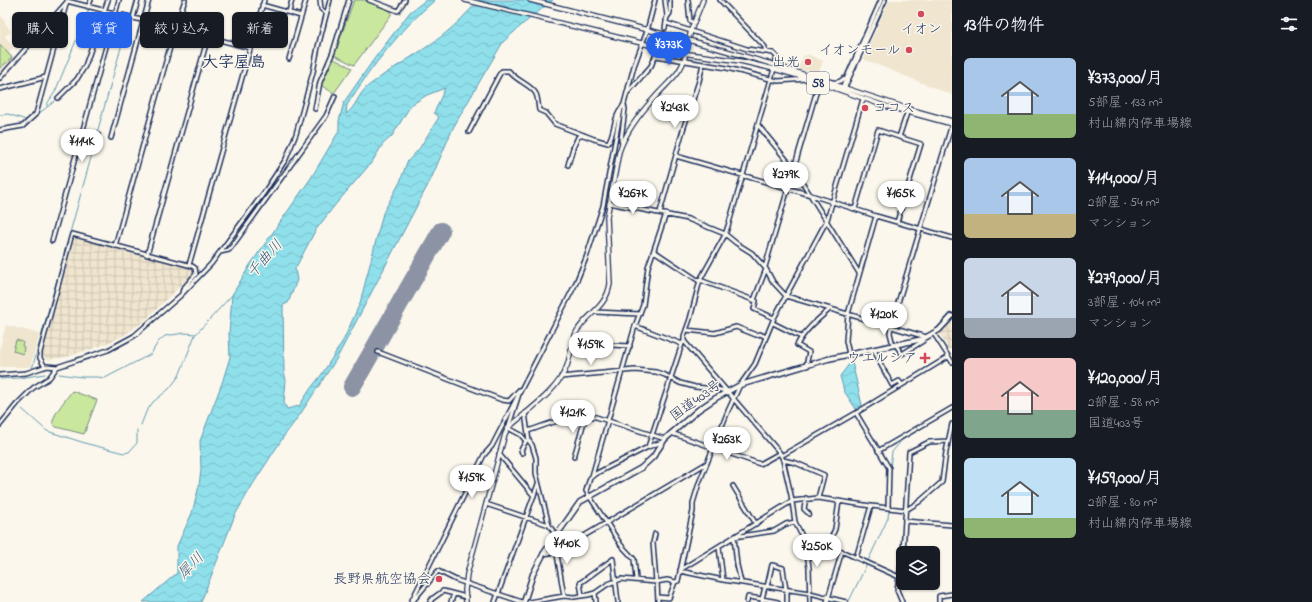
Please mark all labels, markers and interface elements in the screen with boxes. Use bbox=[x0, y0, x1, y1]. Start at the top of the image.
marker: イオン bbox=[916, 9, 926, 19]
chip: 購入 bbox=[12, 12, 68, 48]
chip: 賃貸 bbox=[76, 12, 132, 48]
chip: 絞り込み bbox=[140, 12, 224, 48]
chip: 新着 bbox=[232, 12, 288, 48]
text: 13件の物件 bbox=[964, 13, 1044, 38]
icon: filters bbox=[1278, 13, 1300, 35]
place label: イオン bbox=[900, 19, 942, 40]
pin: ¥373K bbox=[641, 32, 697, 66]
text: ¥373K bbox=[655, 35, 683, 54]
place label: イオンモール bbox=[818, 40, 901, 61]
marker: イオンモール bbox=[904, 45, 914, 55]
district label: 大字屋島 bbox=[202, 51, 266, 75]
place label: 出光 bbox=[772, 52, 800, 73]
marker: 出光 bbox=[803, 57, 813, 67]
text: ¥373,000/月 bbox=[1088, 66, 1163, 91]
road number: 58 bbox=[807, 72, 829, 94]
icon: home bbox=[996, 74, 1044, 122]
text: 5部屋 · 133 m² bbox=[1088, 93, 1163, 112]
pin: ¥243K bbox=[647, 95, 703, 129]
text: ¥243K bbox=[661, 98, 689, 117]
place label: ココス bbox=[873, 98, 915, 119]
marker: ココス bbox=[860, 103, 870, 113]
text: 村山綿内停車場線 bbox=[1088, 114, 1192, 133]
pin: ¥114K bbox=[54, 129, 110, 163]
text: ¥114K bbox=[70, 132, 95, 151]
pin: ¥279K bbox=[758, 162, 814, 196]
text: ¥279K bbox=[772, 165, 800, 184]
text: ¥114,000/月 bbox=[1088, 166, 1160, 191]
icon: home bbox=[996, 174, 1044, 222]
pin: ¥267K bbox=[605, 181, 661, 215]
pin: ¥165K bbox=[873, 181, 929, 215]
text: ¥267K bbox=[619, 184, 647, 203]
text: ¥165K bbox=[887, 184, 915, 203]
text: 2部屋 · 54 m² bbox=[1088, 193, 1160, 212]
text: マンション bbox=[1088, 214, 1152, 233]
water label: 千曲川 bbox=[242, 235, 288, 283]
text: ¥279,000/月 bbox=[1088, 266, 1162, 291]
icon: home bbox=[996, 274, 1044, 322]
text: 3部屋 · 104 m² bbox=[1088, 293, 1161, 312]
pin: ¥120K bbox=[856, 302, 912, 336]
text: ¥120K bbox=[870, 305, 898, 324]
text: マンション bbox=[1088, 314, 1152, 333]
pin: ¥159K bbox=[563, 332, 619, 366]
text: ¥159K bbox=[578, 335, 604, 354]
place label: ウエルシア bbox=[847, 348, 917, 369]
marker: ウエルシア bbox=[920, 353, 930, 363]
text: ¥120,000/月 bbox=[1088, 366, 1163, 391]
icon: home bbox=[996, 374, 1044, 422]
street label: 国道403号 bbox=[666, 375, 726, 427]
text: 2部屋 · 58 m² bbox=[1088, 393, 1159, 412]
pin: ¥121K bbox=[545, 400, 601, 434]
text: ¥121K bbox=[560, 403, 586, 422]
text: 国道403号 bbox=[1088, 414, 1143, 433]
pin: ¥263K bbox=[699, 427, 755, 461]
text: ¥263K bbox=[713, 430, 741, 449]
pin: ¥159K bbox=[444, 465, 500, 499]
text: ¥159,000/月 bbox=[1088, 466, 1162, 491]
text: ¥159K bbox=[459, 468, 485, 487]
icon: home bbox=[996, 474, 1044, 522]
text: 2部屋 · 80 m² bbox=[1088, 493, 1157, 512]
text: 村山綿内停車場線 bbox=[1088, 514, 1192, 533]
pin: ¥140K bbox=[539, 531, 595, 565]
text: ¥140K bbox=[554, 534, 580, 553]
pin: ¥250K bbox=[789, 534, 845, 568]
text: ¥250K bbox=[802, 537, 832, 556]
map controls bbox=[896, 546, 940, 590]
button: layers bbox=[896, 546, 940, 590]
water label: 犀川 bbox=[173, 548, 209, 584]
place label: 長野県航空協会 bbox=[333, 569, 431, 590]
marker: 長野県航空協会 bbox=[434, 574, 444, 584]

